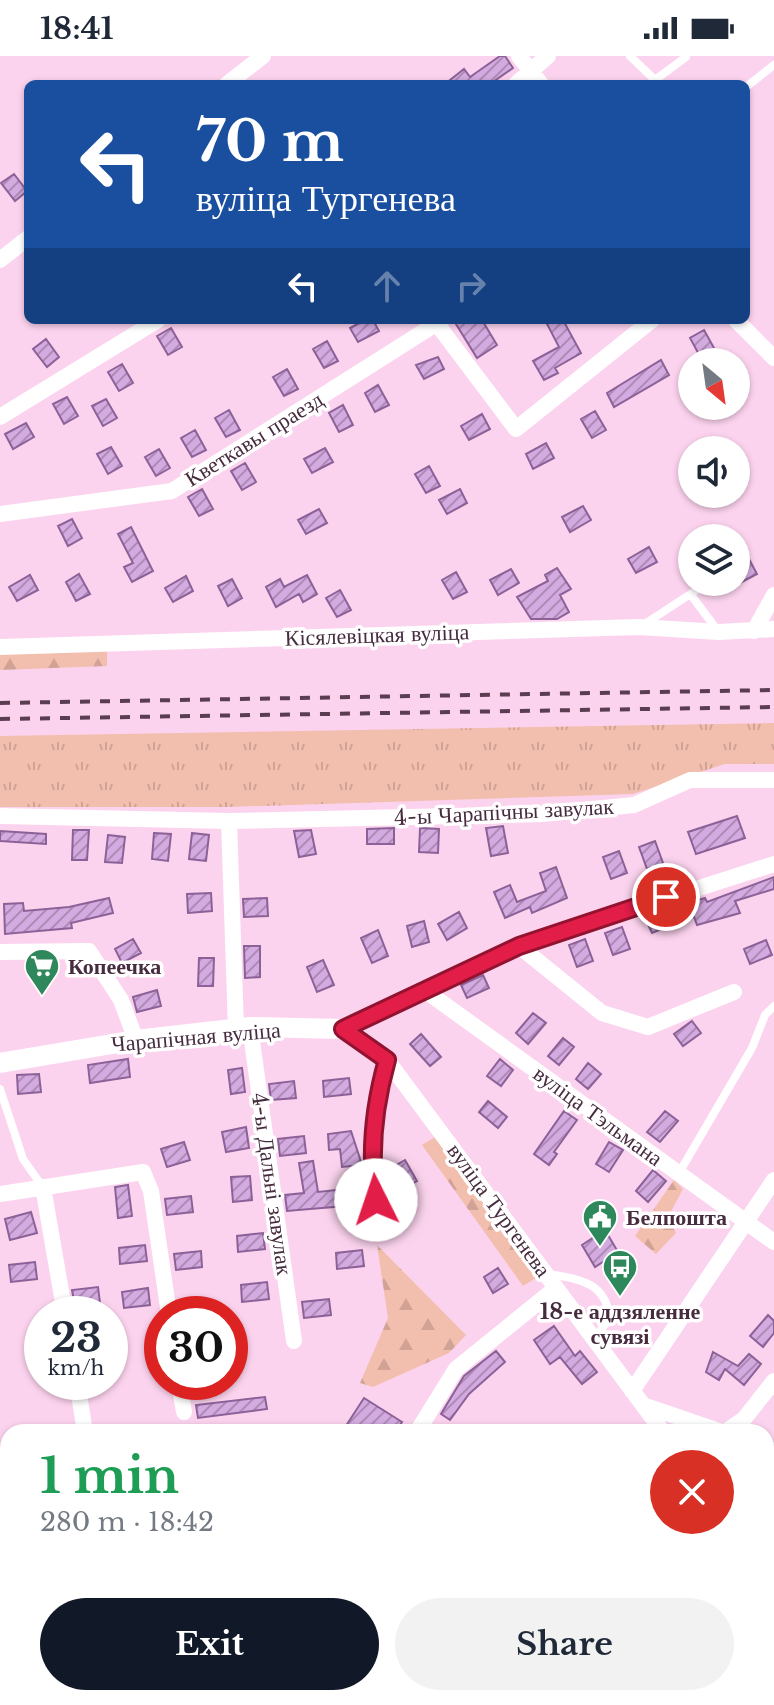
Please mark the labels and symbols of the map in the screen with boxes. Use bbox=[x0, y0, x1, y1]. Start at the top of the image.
north arrow bbox=[678, 348, 750, 420]
street label: Кветкавы праезд bbox=[180, 386, 328, 492]
street label: Кісялевіцкая вуліца bbox=[284, 618, 470, 652]
street label: 4-ы Чарапічны завулак bbox=[393, 793, 615, 831]
pin bbox=[632, 863, 700, 931]
supermarket icon: Копеечка bbox=[23, 947, 61, 997]
place label: Копеечка bbox=[68, 953, 161, 980]
street label: Чарапічная вуліца bbox=[110, 1016, 282, 1058]
street label: вуліца Тэльмана bbox=[528, 1060, 668, 1172]
street label: 4-ы Дальні завулак bbox=[246, 1091, 298, 1277]
street label: вуліца Тургенева bbox=[441, 1138, 557, 1282]
position arrow bbox=[334, 1158, 418, 1242]
public building icon: Белпошта bbox=[581, 1198, 619, 1248]
place label: Белпошта bbox=[626, 1204, 727, 1231]
bus stop icon: 18-е аддзяленне сувязі bbox=[601, 1248, 639, 1298]
speed limit sign: 30 bbox=[144, 1296, 248, 1400]
place label: 18-е аддзяленне сувязі bbox=[540, 1298, 701, 1350]

